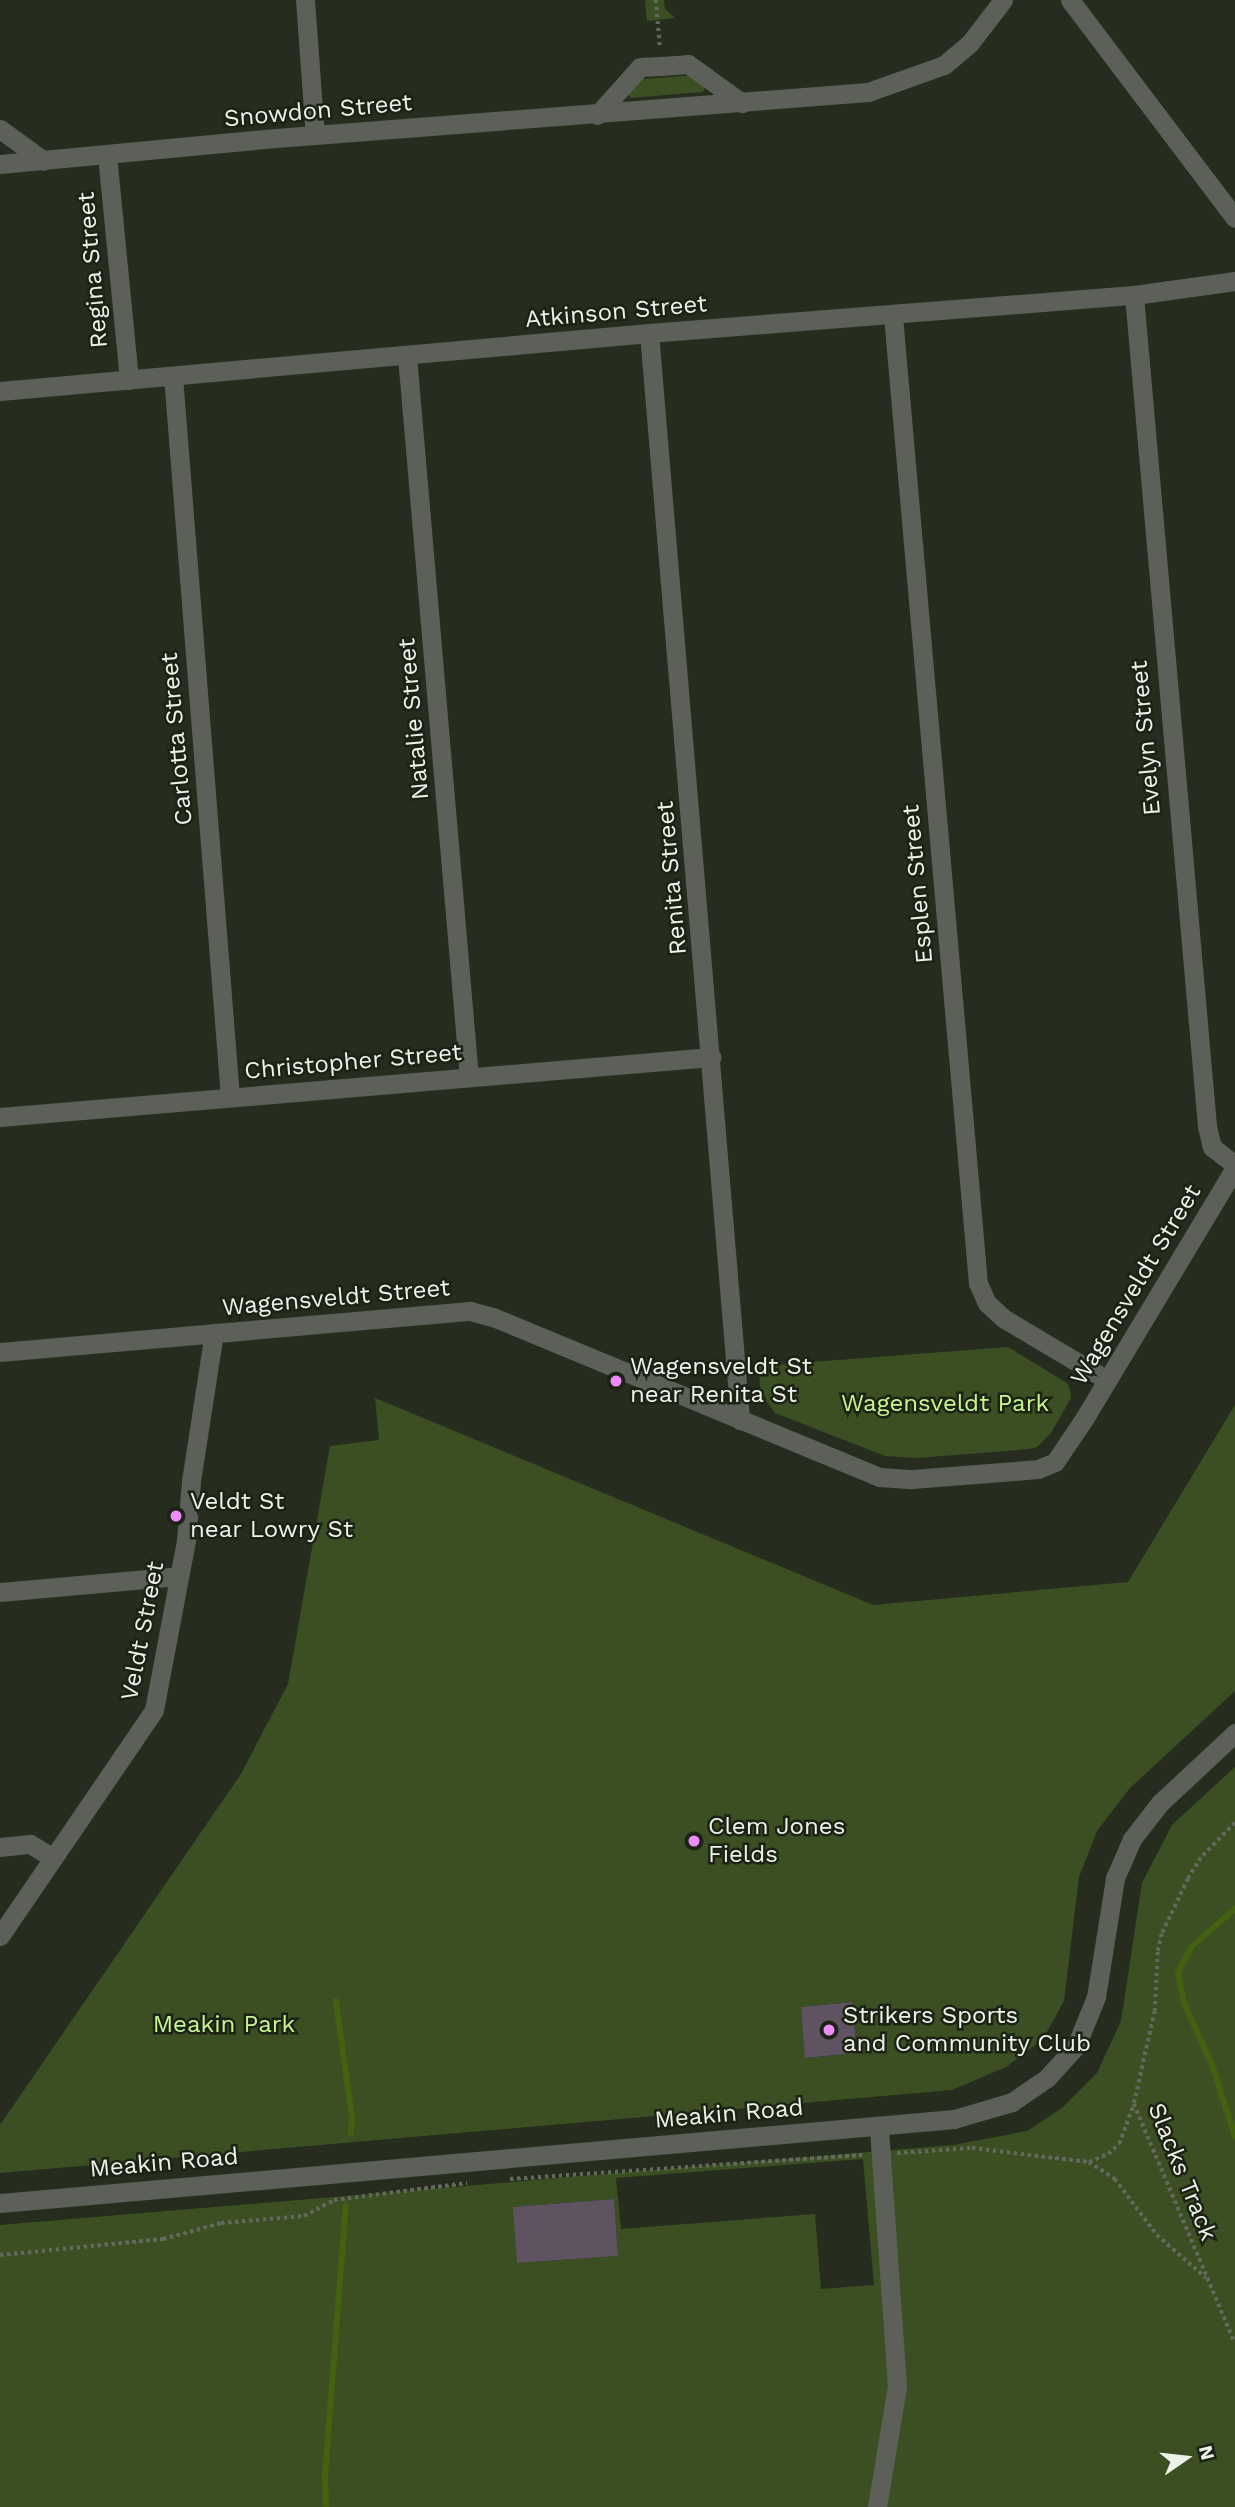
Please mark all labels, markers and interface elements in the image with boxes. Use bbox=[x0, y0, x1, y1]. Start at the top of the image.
street label: Snowdon Street bbox=[223, 88, 413, 134]
street label: Regina Street bbox=[72, 190, 114, 350]
street label: Atkinson Street bbox=[524, 290, 708, 334]
street label: Natalie Street bbox=[393, 637, 435, 801]
street label: Carlotta Street bbox=[155, 651, 199, 827]
street label: Evelyn Street bbox=[1125, 659, 1167, 817]
street label: Renita Street bbox=[651, 800, 693, 956]
street label: Esplen Street bbox=[897, 803, 939, 965]
street label: Christopher Street bbox=[243, 1038, 463, 1086]
street label: Wagensveldt Street bbox=[1065, 1180, 1207, 1390]
street label: Wagensveldt Street bbox=[221, 1274, 451, 1322]
place label: Wagensveldt St near Renita St bbox=[630, 1353, 812, 1409]
marker: Wagensveldt St near Renita St bbox=[608, 1373, 624, 1389]
park label: Wagensveldt Park bbox=[841, 1390, 1049, 1418]
place label: Veldt St near Lowry St bbox=[190, 1488, 354, 1544]
marker: Veldt St near Lowry St bbox=[168, 1508, 184, 1524]
street label: Veldt Street bbox=[115, 1559, 171, 1703]
place label: Clem Jones Fields bbox=[708, 1813, 846, 1869]
marker: Clem Jones Fields bbox=[686, 1833, 702, 1849]
place label: Strikers Sports and Community Club bbox=[843, 2002, 1092, 2058]
park label: Meakin Park bbox=[153, 2011, 295, 2039]
marker: Strikers Sports and Community Club bbox=[821, 2022, 837, 2038]
street label: Meakin Road bbox=[653, 2093, 805, 2135]
street label: Slacks Track bbox=[1141, 2099, 1223, 2245]
street label: Meakin Road bbox=[88, 2142, 240, 2184]
north arrow bbox=[1151, 2423, 1221, 2493]
text: N bbox=[1194, 2443, 1220, 2462]

